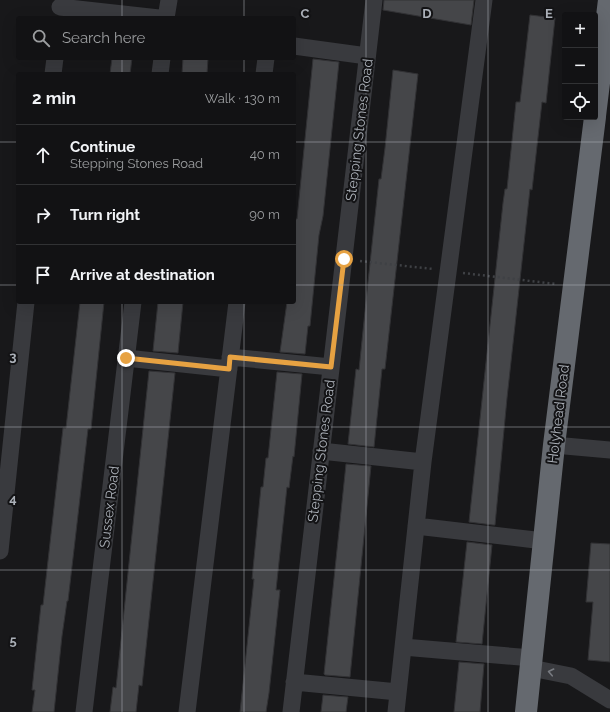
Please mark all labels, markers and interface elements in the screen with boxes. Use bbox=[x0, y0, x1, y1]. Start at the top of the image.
text: C bbox=[301, 6, 310, 21]
text: D bbox=[422, 6, 432, 21]
text: E bbox=[545, 6, 553, 21]
map controls bbox=[562, 12, 598, 120]
button: + bbox=[562, 12, 598, 48]
search box bbox=[16, 16, 296, 60]
icon: search bbox=[30, 27, 52, 49]
text: Search here bbox=[62, 29, 145, 47]
button: − bbox=[562, 48, 598, 84]
street label: Stepping Stones Road bbox=[342, 58, 376, 202]
button: locate bbox=[562, 84, 598, 120]
text: 2 min bbox=[32, 88, 76, 108]
text: Walk · 130 m bbox=[205, 91, 280, 106]
text: Continue bbox=[70, 138, 135, 156]
icon: ahead bbox=[32, 144, 54, 166]
text: 40 m bbox=[250, 147, 280, 162]
text: Stepping Stones Road bbox=[70, 156, 203, 171]
icon: right bbox=[32, 204, 54, 226]
text: Turn right bbox=[70, 206, 140, 224]
text: 90 m bbox=[249, 207, 280, 222]
route start bbox=[335, 250, 353, 268]
icon: arrive bbox=[32, 264, 54, 286]
text: Arrive at destination bbox=[70, 266, 215, 284]
text: 3 bbox=[9, 349, 17, 364]
route end bbox=[117, 349, 135, 367]
street label: Holyhead Road bbox=[544, 364, 572, 464]
street label: Stepping Stones Road bbox=[304, 379, 338, 523]
street label: Sussex Road bbox=[96, 465, 122, 549]
text: 4 bbox=[9, 491, 17, 506]
text: 5 bbox=[9, 633, 17, 648]
one-way arrow bbox=[548, 668, 554, 676]

